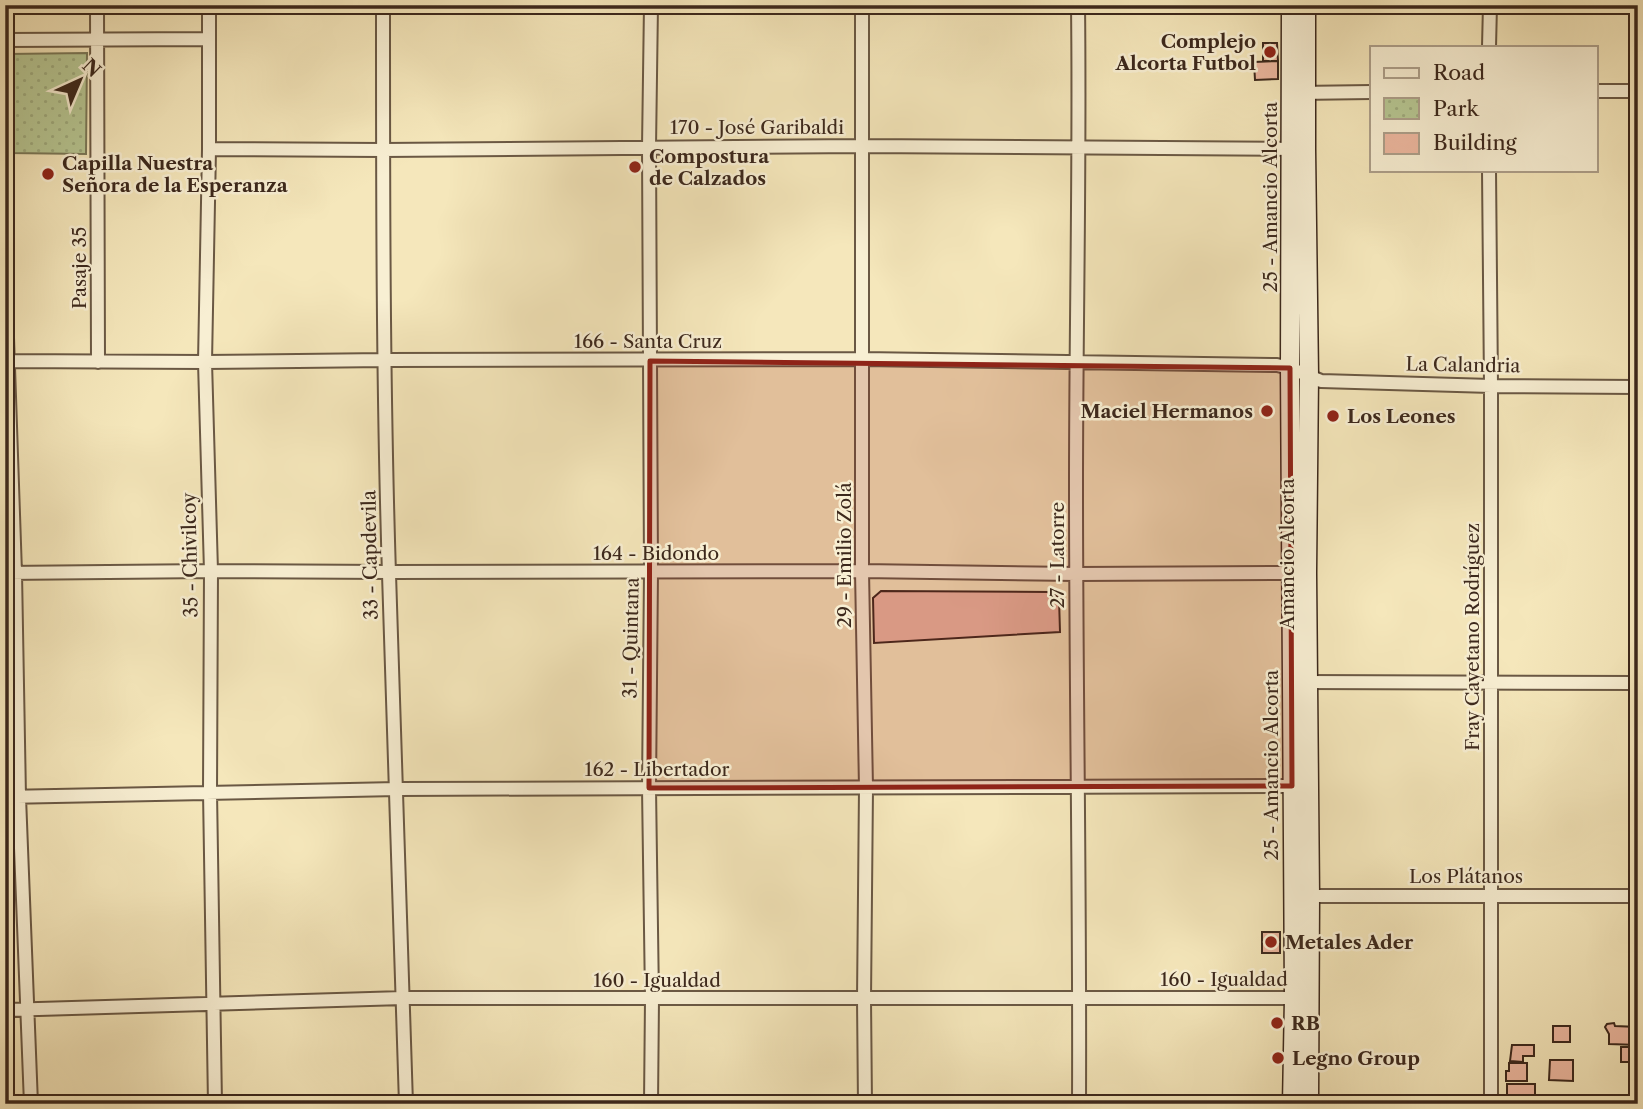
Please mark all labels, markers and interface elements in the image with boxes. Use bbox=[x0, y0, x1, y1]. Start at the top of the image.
place label: Complejo Alcorta Futbol bbox=[1114, 30, 1256, 75]
marker: Complejo Alcorta Futbol bbox=[1262, 44, 1278, 60]
north arrow bbox=[46, 46, 116, 116]
legend bbox=[1370, 46, 1598, 172]
text: N bbox=[78, 54, 105, 82]
text: Road bbox=[1433, 60, 1485, 85]
text: Park bbox=[1433, 96, 1479, 121]
street label: 25 - Amancio Alcorta bbox=[1259, 102, 1282, 292]
street label: 170 - José Garibaldi bbox=[670, 116, 844, 139]
text: Building bbox=[1433, 130, 1518, 155]
place label: Compostura de Calzados bbox=[649, 145, 770, 190]
place label: Capilla Nuestra Señora de la Esperanza bbox=[62, 152, 289, 197]
marker: Compostura de Calzados bbox=[627, 159, 643, 175]
marker: Capilla Nuestra Señora de la Esperanza bbox=[40, 166, 56, 182]
street label: Pasaje 35 bbox=[68, 227, 91, 309]
street label: 166 - Santa Cruz bbox=[574, 330, 722, 353]
street label: La Calandria bbox=[1405, 352, 1521, 378]
place label: Maciel Hermanos bbox=[1080, 400, 1253, 423]
marker: Maciel Hermanos bbox=[1259, 403, 1275, 419]
place label: Los Leones bbox=[1347, 405, 1456, 428]
marker: Los Leones bbox=[1325, 408, 1341, 424]
street label: Amancio Alcorta bbox=[1276, 478, 1299, 631]
street label: 29 - Emilio Zolá bbox=[833, 482, 856, 628]
street label: 33 - Capdevila bbox=[357, 490, 383, 620]
street label: 35 - Chivilcoy bbox=[177, 492, 203, 618]
street label: 27 - Latorre bbox=[1046, 502, 1069, 608]
street label: Fray Cayetano Rodríguez bbox=[1461, 523, 1484, 751]
street label: 164 - Bidondo bbox=[593, 542, 719, 565]
street label: 31 - Quintana bbox=[618, 577, 644, 699]
street label: 25 - Amancio Alcorta bbox=[1260, 670, 1283, 860]
street label: 162 - Libertador bbox=[584, 758, 730, 781]
street label: Los Plátanos bbox=[1409, 865, 1523, 888]
place label: Metales Ader bbox=[1285, 931, 1414, 954]
marker: Metales Ader bbox=[1263, 934, 1279, 950]
street label: 160 - Igualdad bbox=[1160, 968, 1288, 991]
street label: 160 - Igualdad bbox=[593, 969, 721, 992]
place label: RB bbox=[1291, 1012, 1320, 1035]
marker: RB bbox=[1269, 1015, 1285, 1031]
place label: Legno Group bbox=[1292, 1047, 1420, 1070]
marker: Legno Group bbox=[1270, 1050, 1286, 1066]

